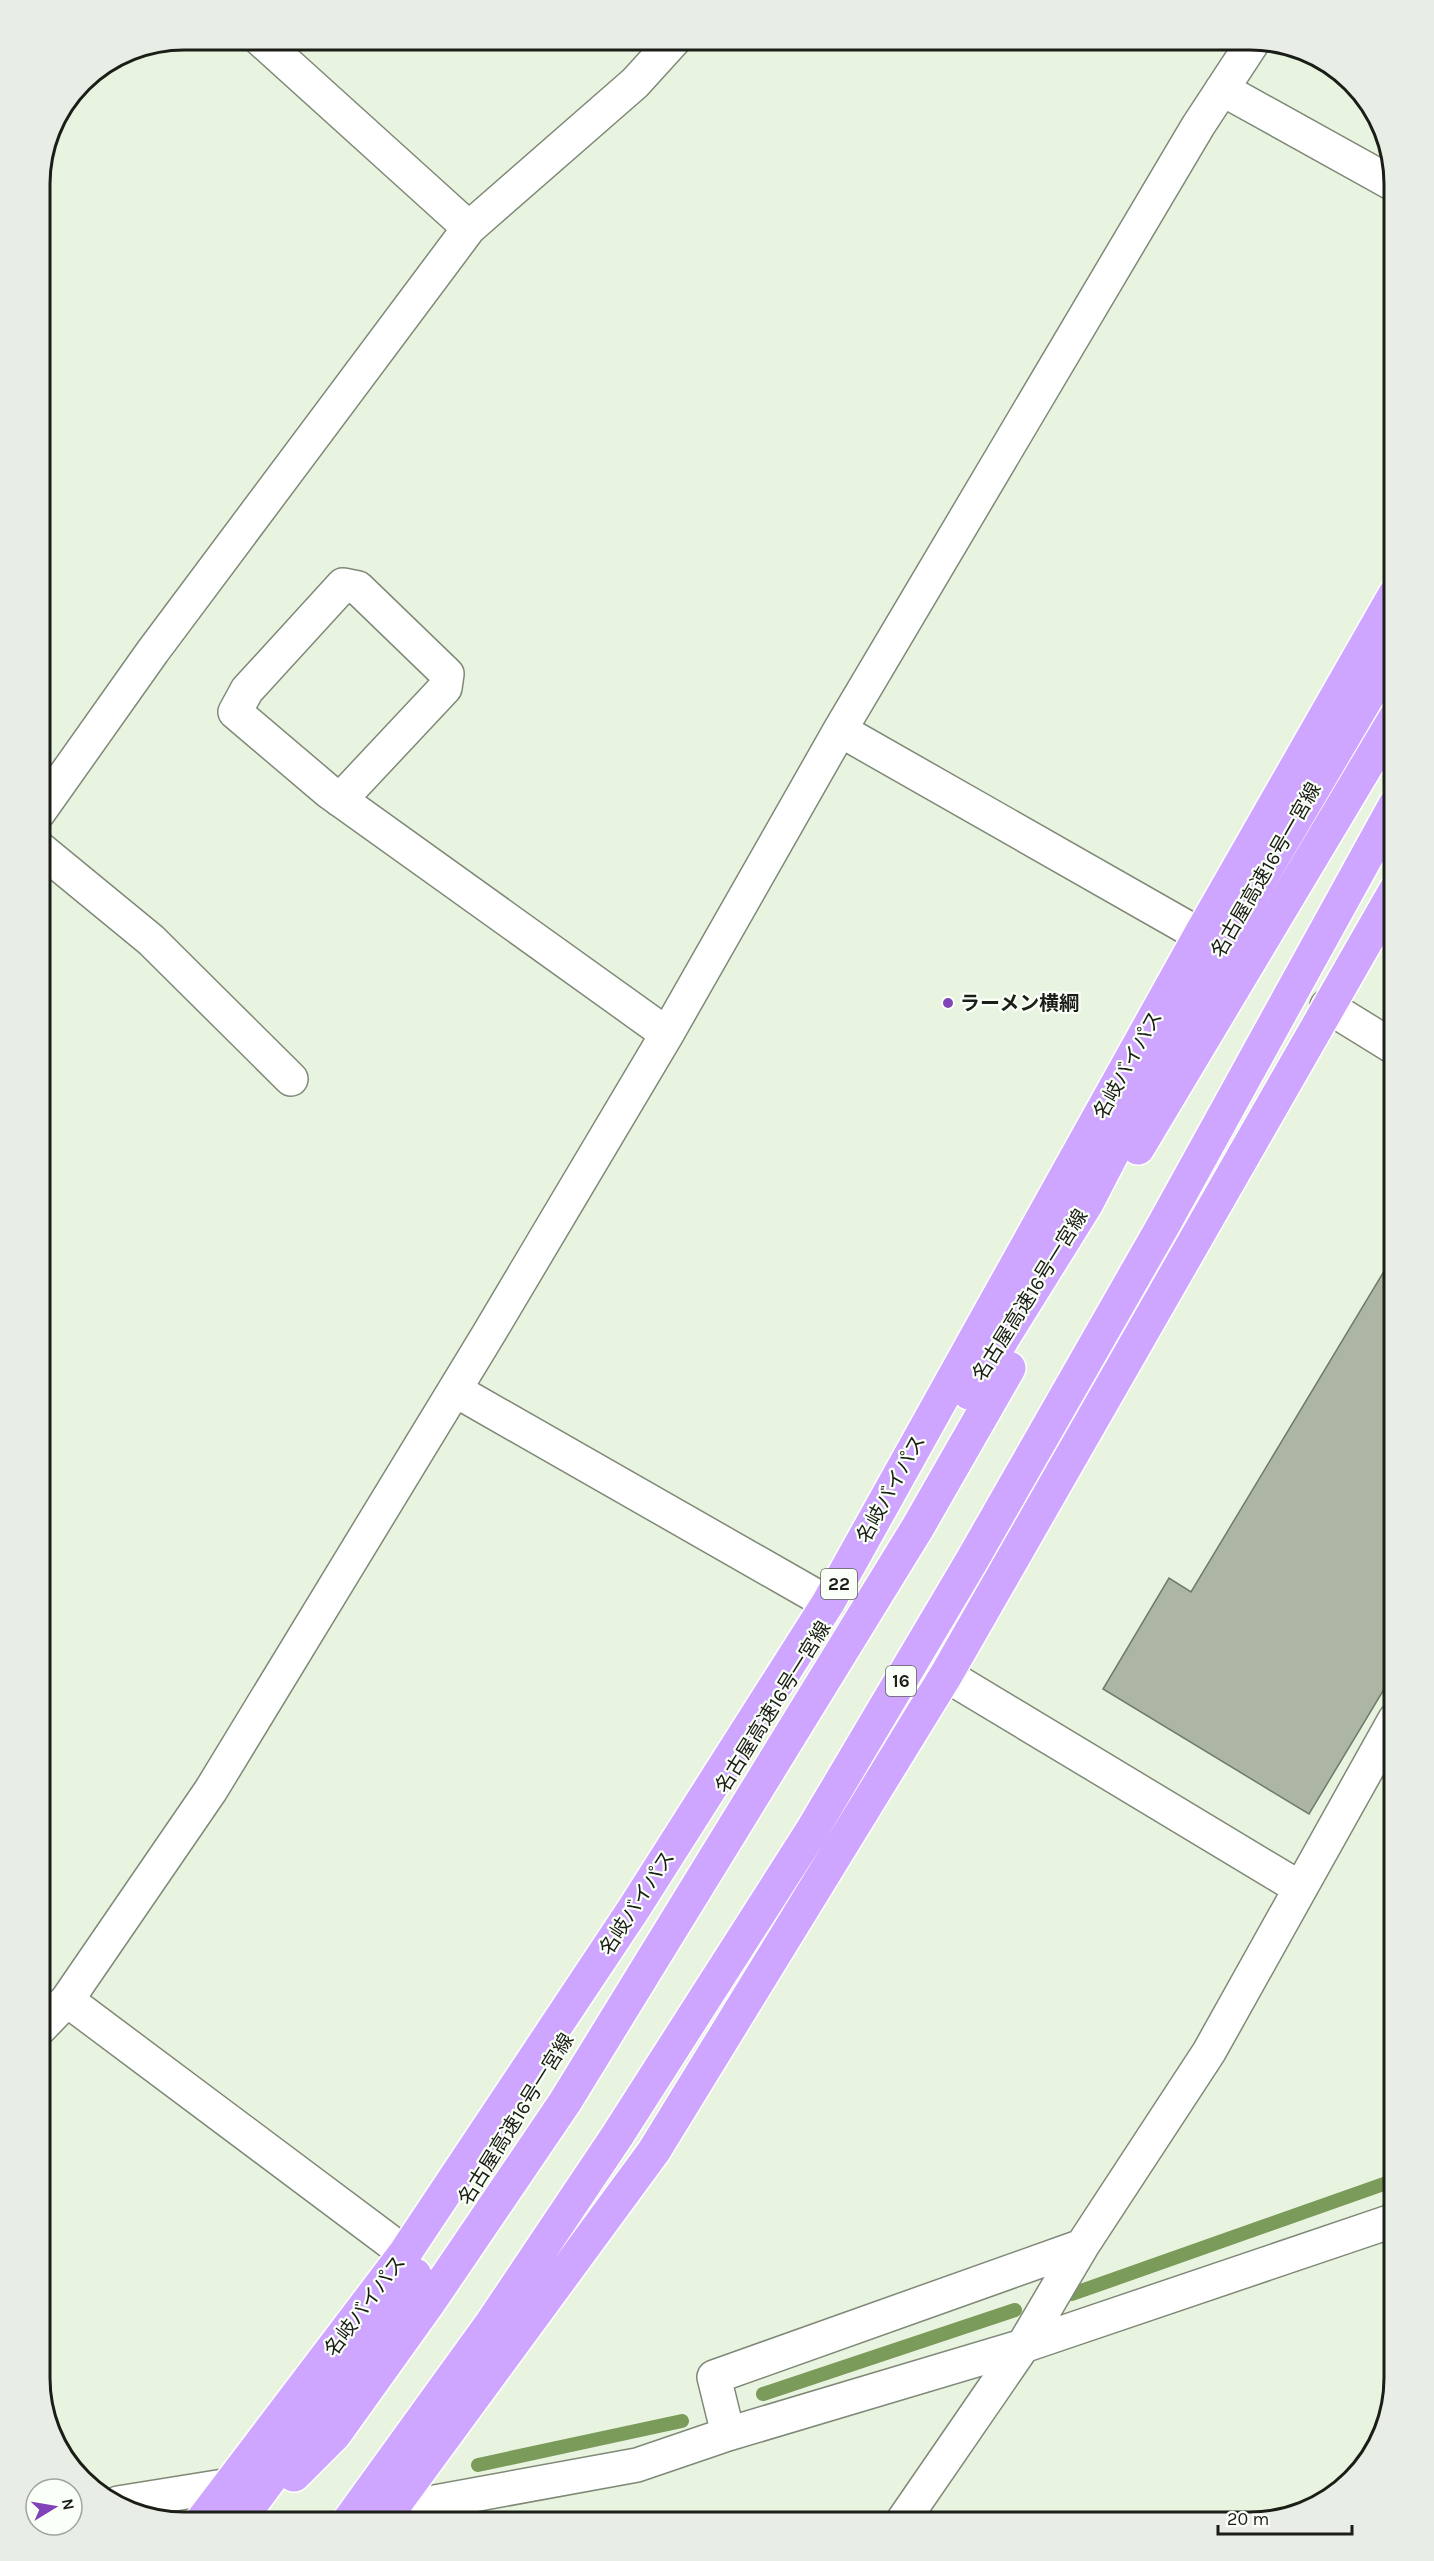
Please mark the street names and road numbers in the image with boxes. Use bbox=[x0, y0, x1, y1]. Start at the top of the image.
street label: 名古屋高速16号一宮線 bbox=[1207, 778, 1325, 962]
street label: 名岐バイパス bbox=[1089, 1007, 1167, 1123]
street label: 名古屋高速16号一宮線 bbox=[968, 1205, 1092, 1385]
street label: 名岐バイパス bbox=[852, 1431, 930, 1547]
road number: 22 bbox=[821, 1569, 857, 1599]
street label: 名古屋高速16号一宮線 bbox=[711, 1617, 835, 1797]
road number: 16 bbox=[886, 1666, 916, 1696]
street label: 名岐バイパス bbox=[595, 1847, 679, 1959]
street label: 名古屋高速16号一宮線 bbox=[454, 2029, 578, 2209]
street label: 名岐バイパス bbox=[320, 2251, 410, 2361]

